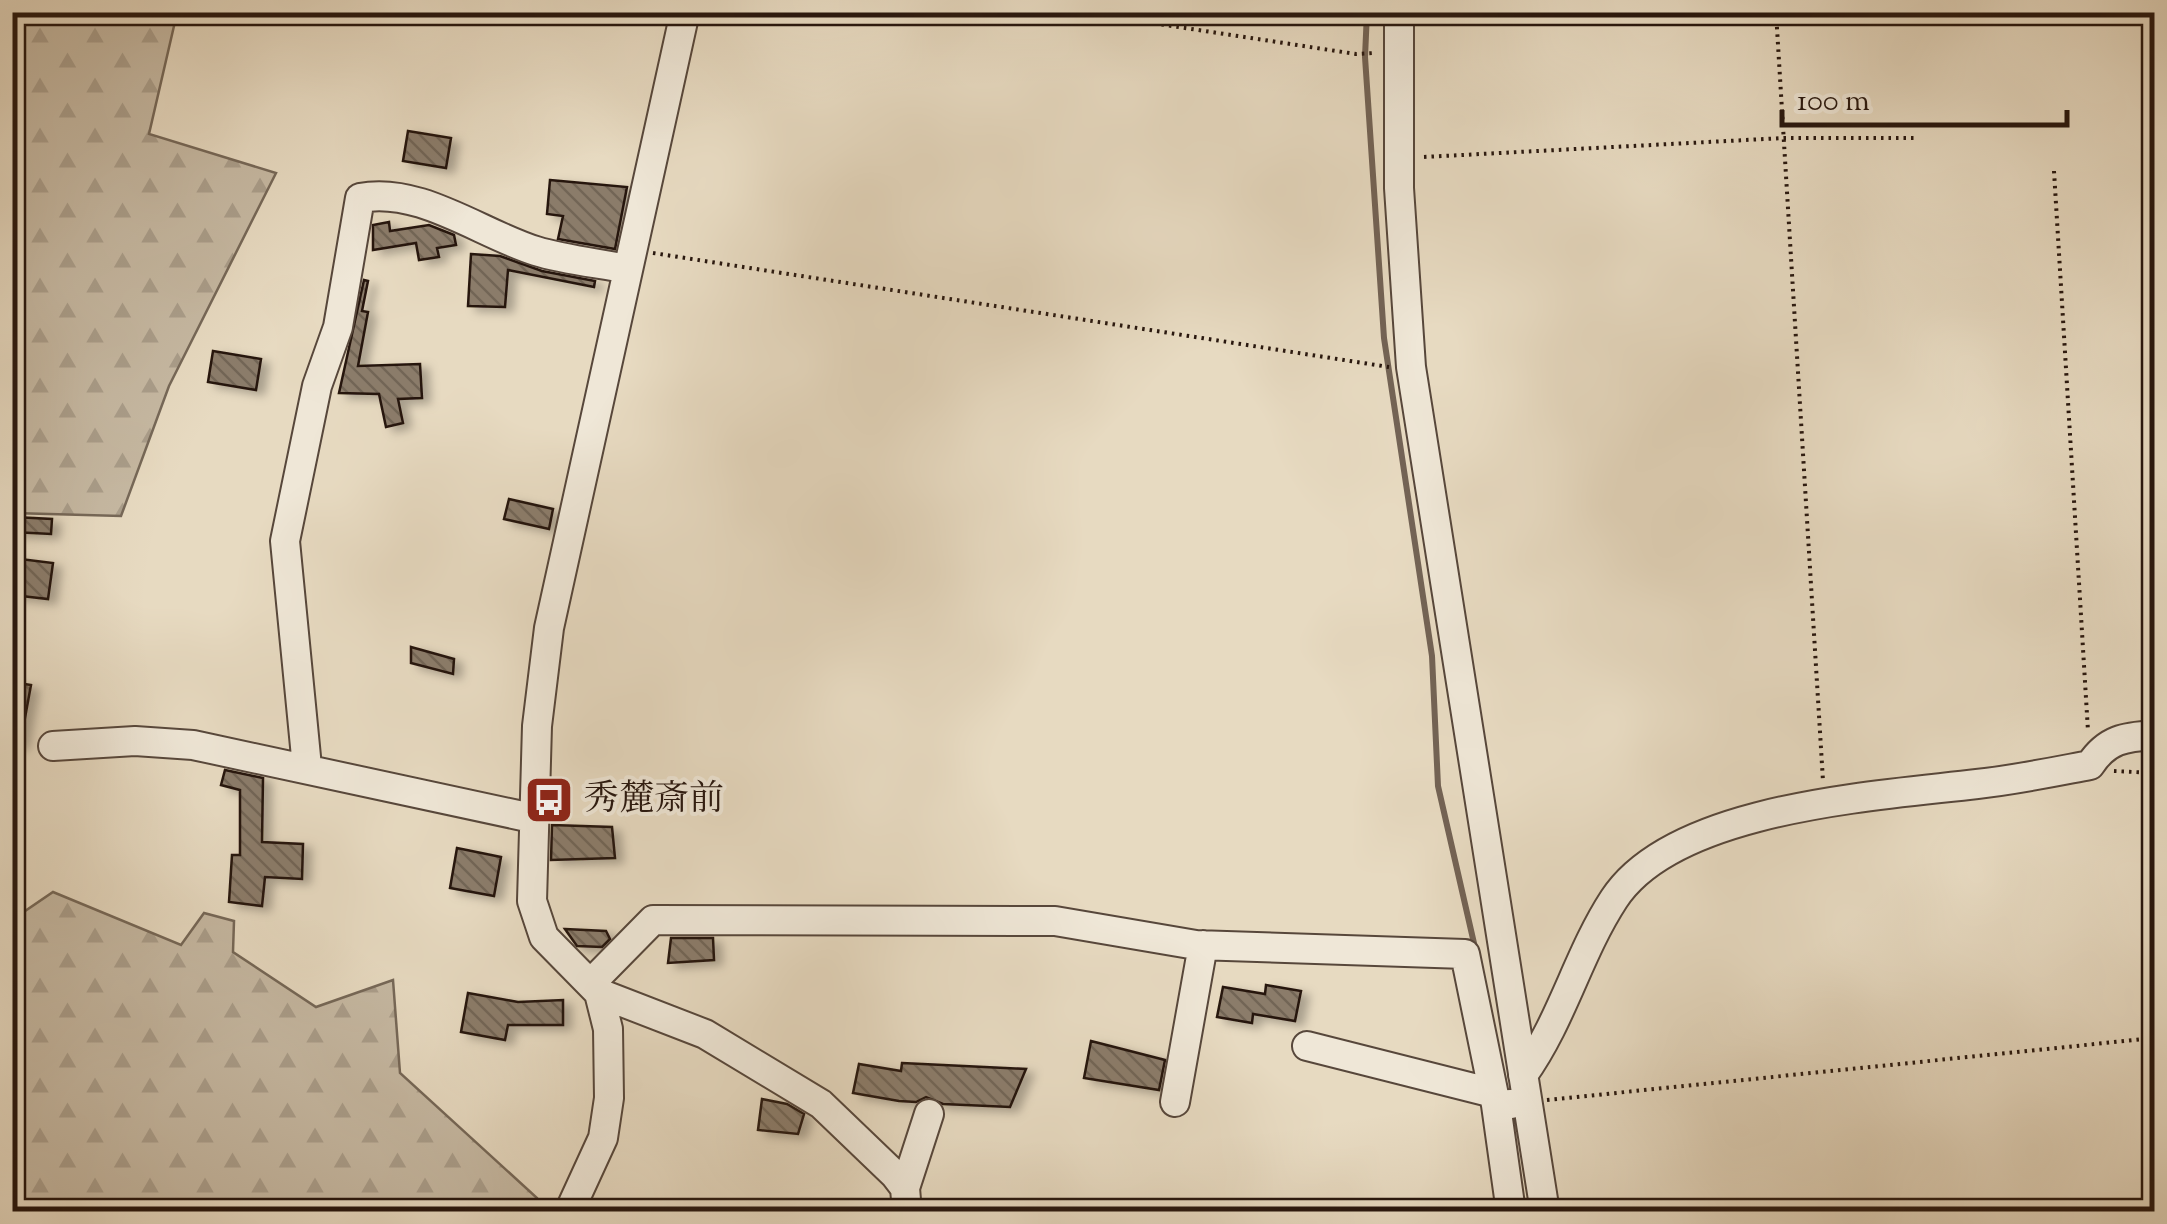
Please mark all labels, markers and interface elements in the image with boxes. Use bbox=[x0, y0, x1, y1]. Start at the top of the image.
scale bar bbox=[1782, 65, 2067, 127]
text: 100 m bbox=[1797, 81, 1870, 124]
bus stop icon: 秀麓斎前 bbox=[523, 774, 575, 826]
place label: 秀麓斎前 bbox=[584, 775, 724, 826]

